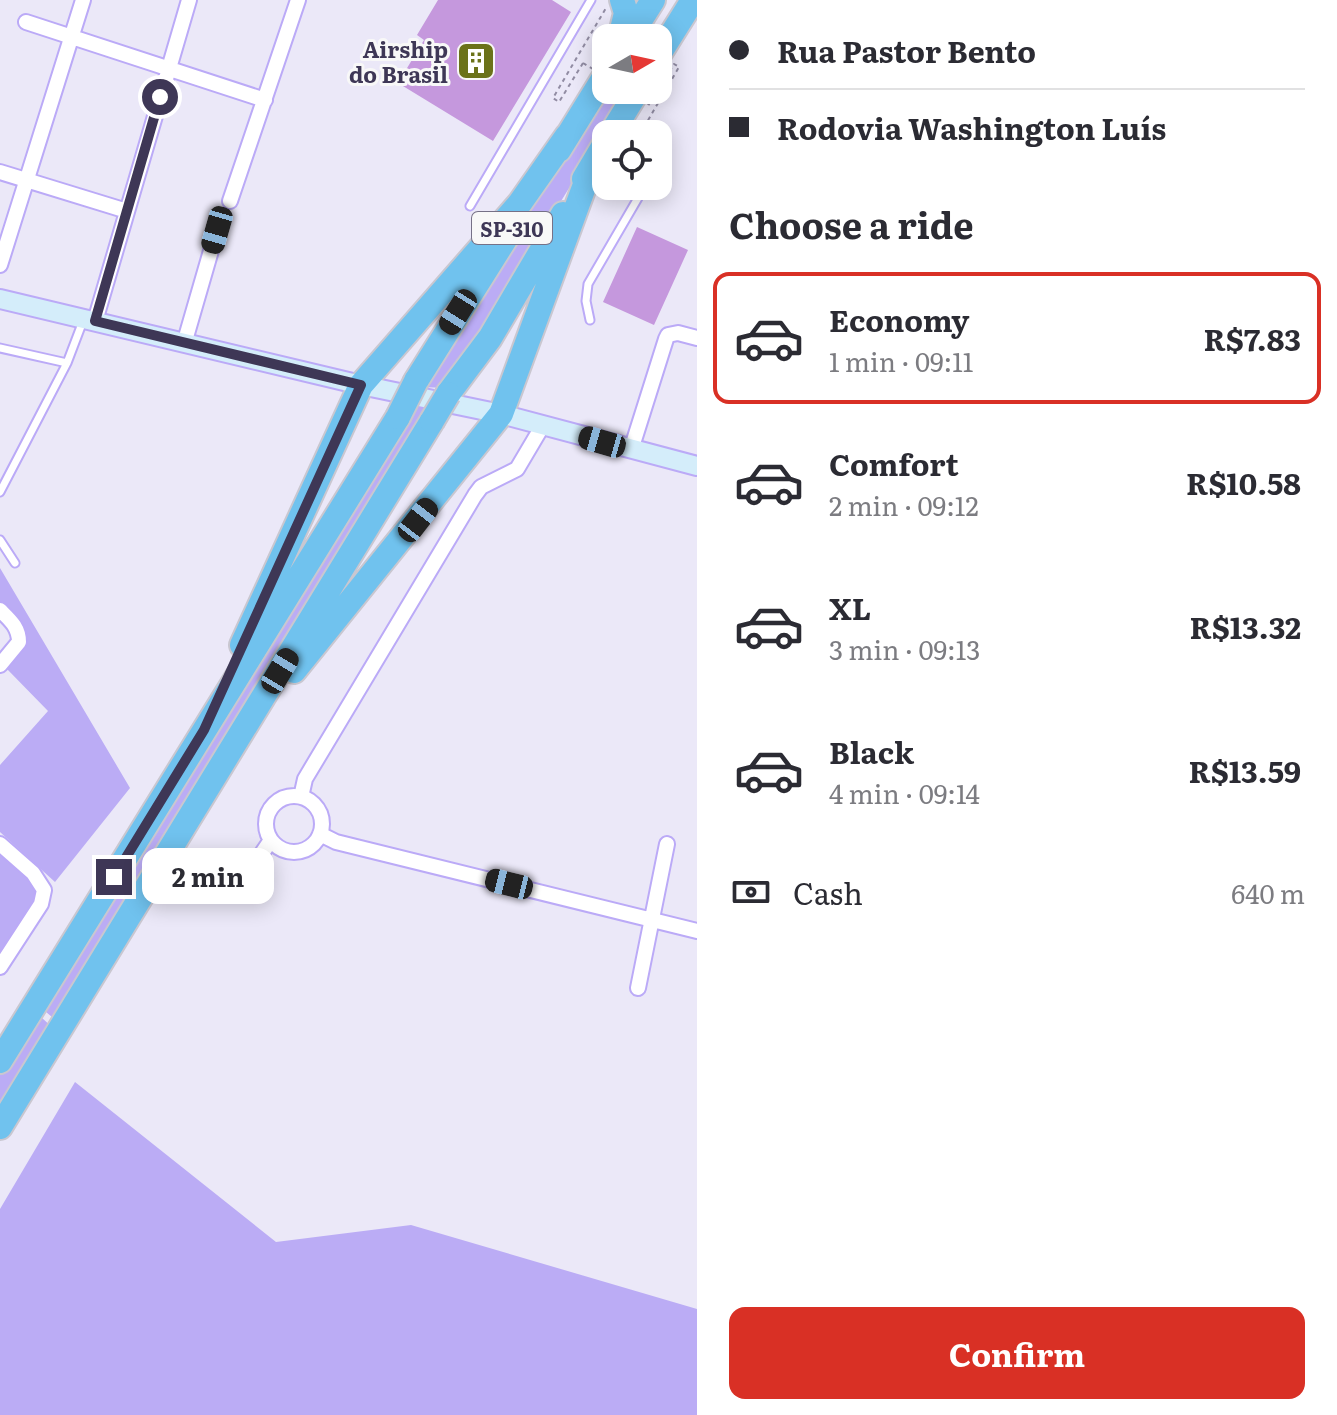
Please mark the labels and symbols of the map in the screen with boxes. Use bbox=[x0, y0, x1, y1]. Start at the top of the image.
north arrow bbox=[592, 24, 672, 104]
place label: Airship do Brasil bbox=[349, 32, 448, 90]
building icon: Airship do Brasil bbox=[455, 40, 497, 82]
route start bbox=[142, 79, 178, 115]
car bbox=[199, 204, 235, 256]
road number: SP-310 bbox=[472, 212, 552, 244]
car bbox=[435, 285, 481, 339]
car bbox=[576, 424, 628, 460]
car bbox=[394, 494, 442, 546]
car bbox=[257, 644, 303, 698]
callout: 2 min bbox=[142, 849, 274, 905]
route end bbox=[96, 859, 132, 895]
car bbox=[483, 867, 535, 901]

